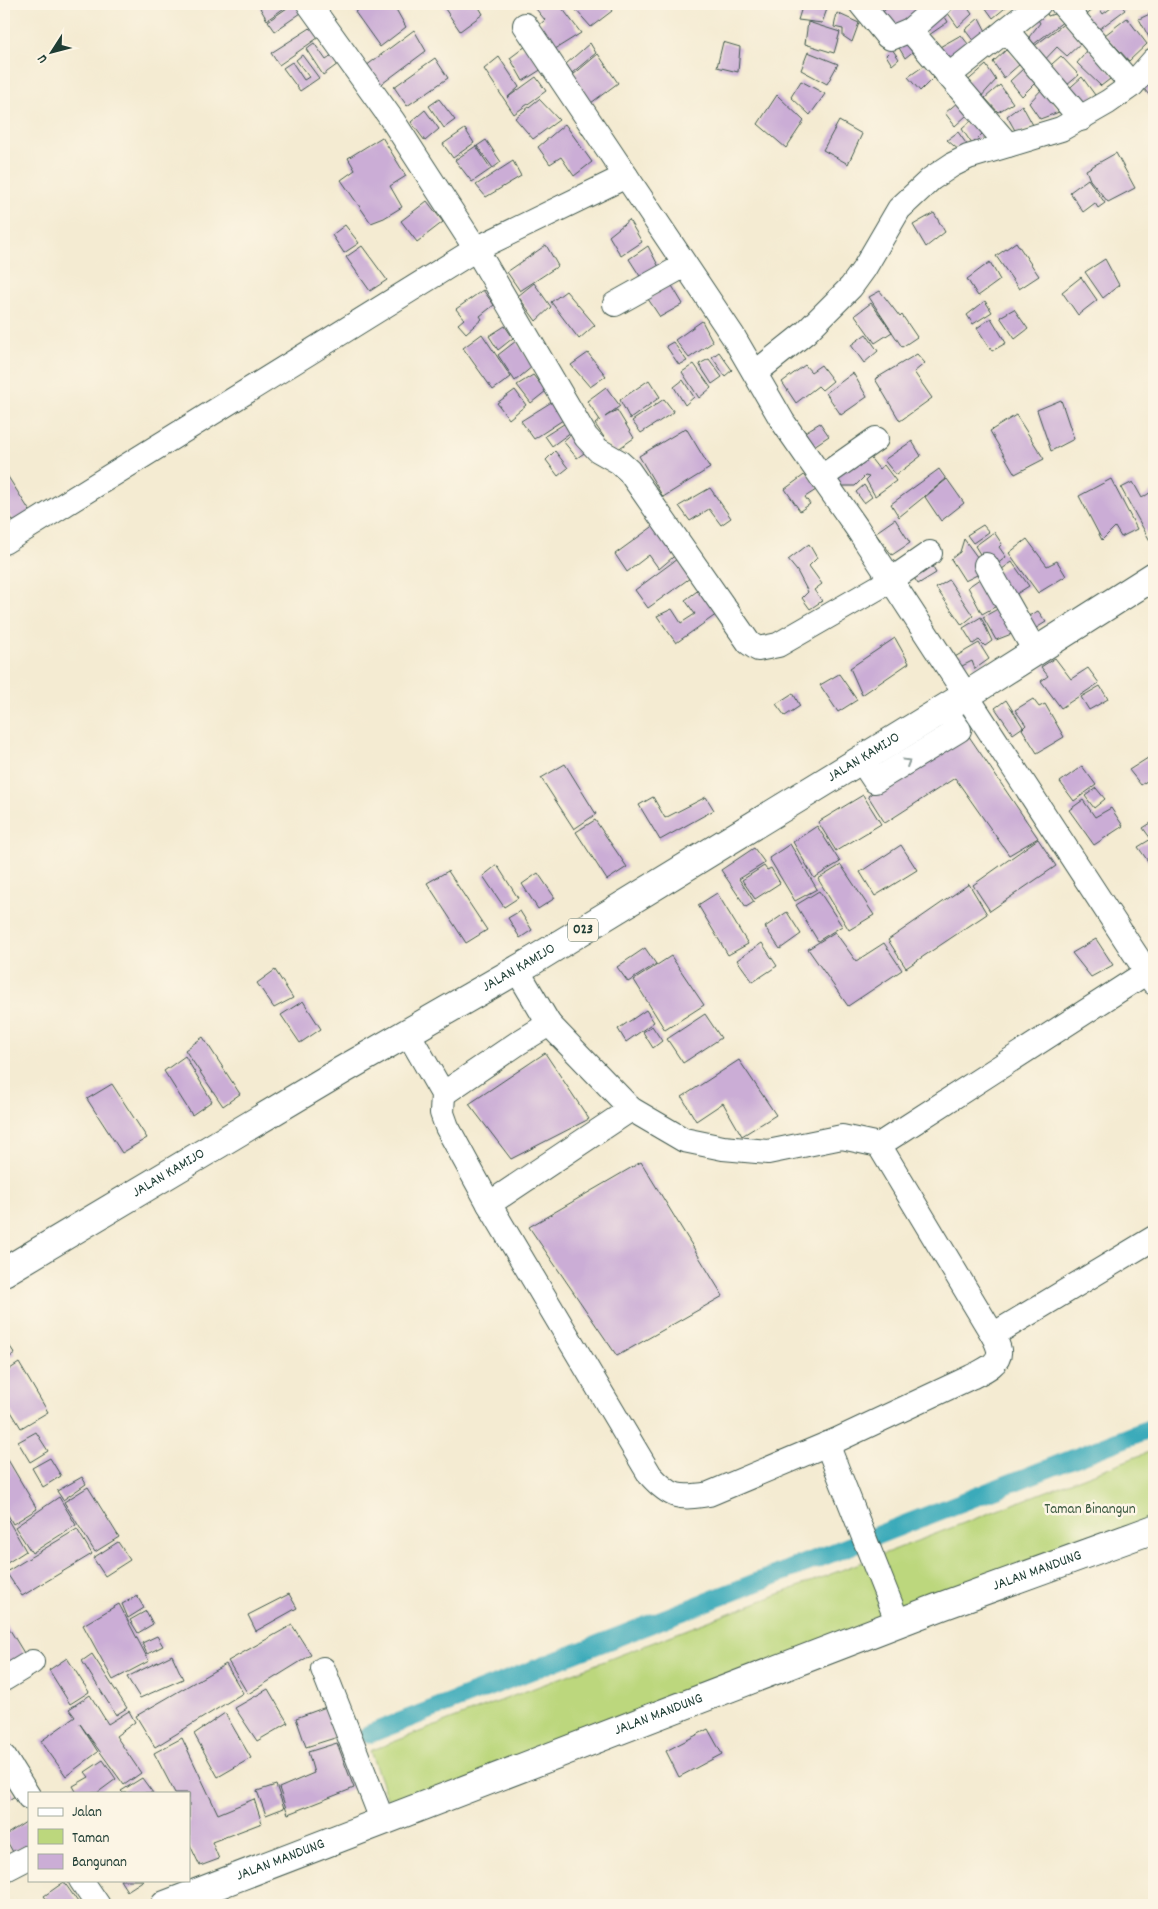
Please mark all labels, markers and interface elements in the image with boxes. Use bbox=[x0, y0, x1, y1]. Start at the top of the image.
north arrow bbox=[28, 28, 78, 78]
text: U bbox=[33, 50, 53, 67]
street label: JALAN KAMIJO bbox=[823, 727, 904, 789]
one-way arrow bbox=[902, 758, 911, 768]
road number: 023 bbox=[568, 918, 598, 942]
street label: JALAN KAMIJO bbox=[478, 938, 560, 998]
street label: JALAN KAMIJO bbox=[128, 1143, 210, 1204]
park label: Taman Binangun bbox=[1044, 1499, 1136, 1521]
street label: JALAN MANDUNG bbox=[990, 1545, 1085, 1598]
street label: JALAN MANDUNG bbox=[611, 1688, 706, 1742]
legend bbox=[28, 1792, 190, 1882]
text: Jalan bbox=[72, 1802, 102, 1824]
text: Taman bbox=[72, 1828, 109, 1850]
street label: JALAN MANDUNG bbox=[233, 1833, 328, 1887]
text: Bangunan bbox=[72, 1852, 127, 1874]

